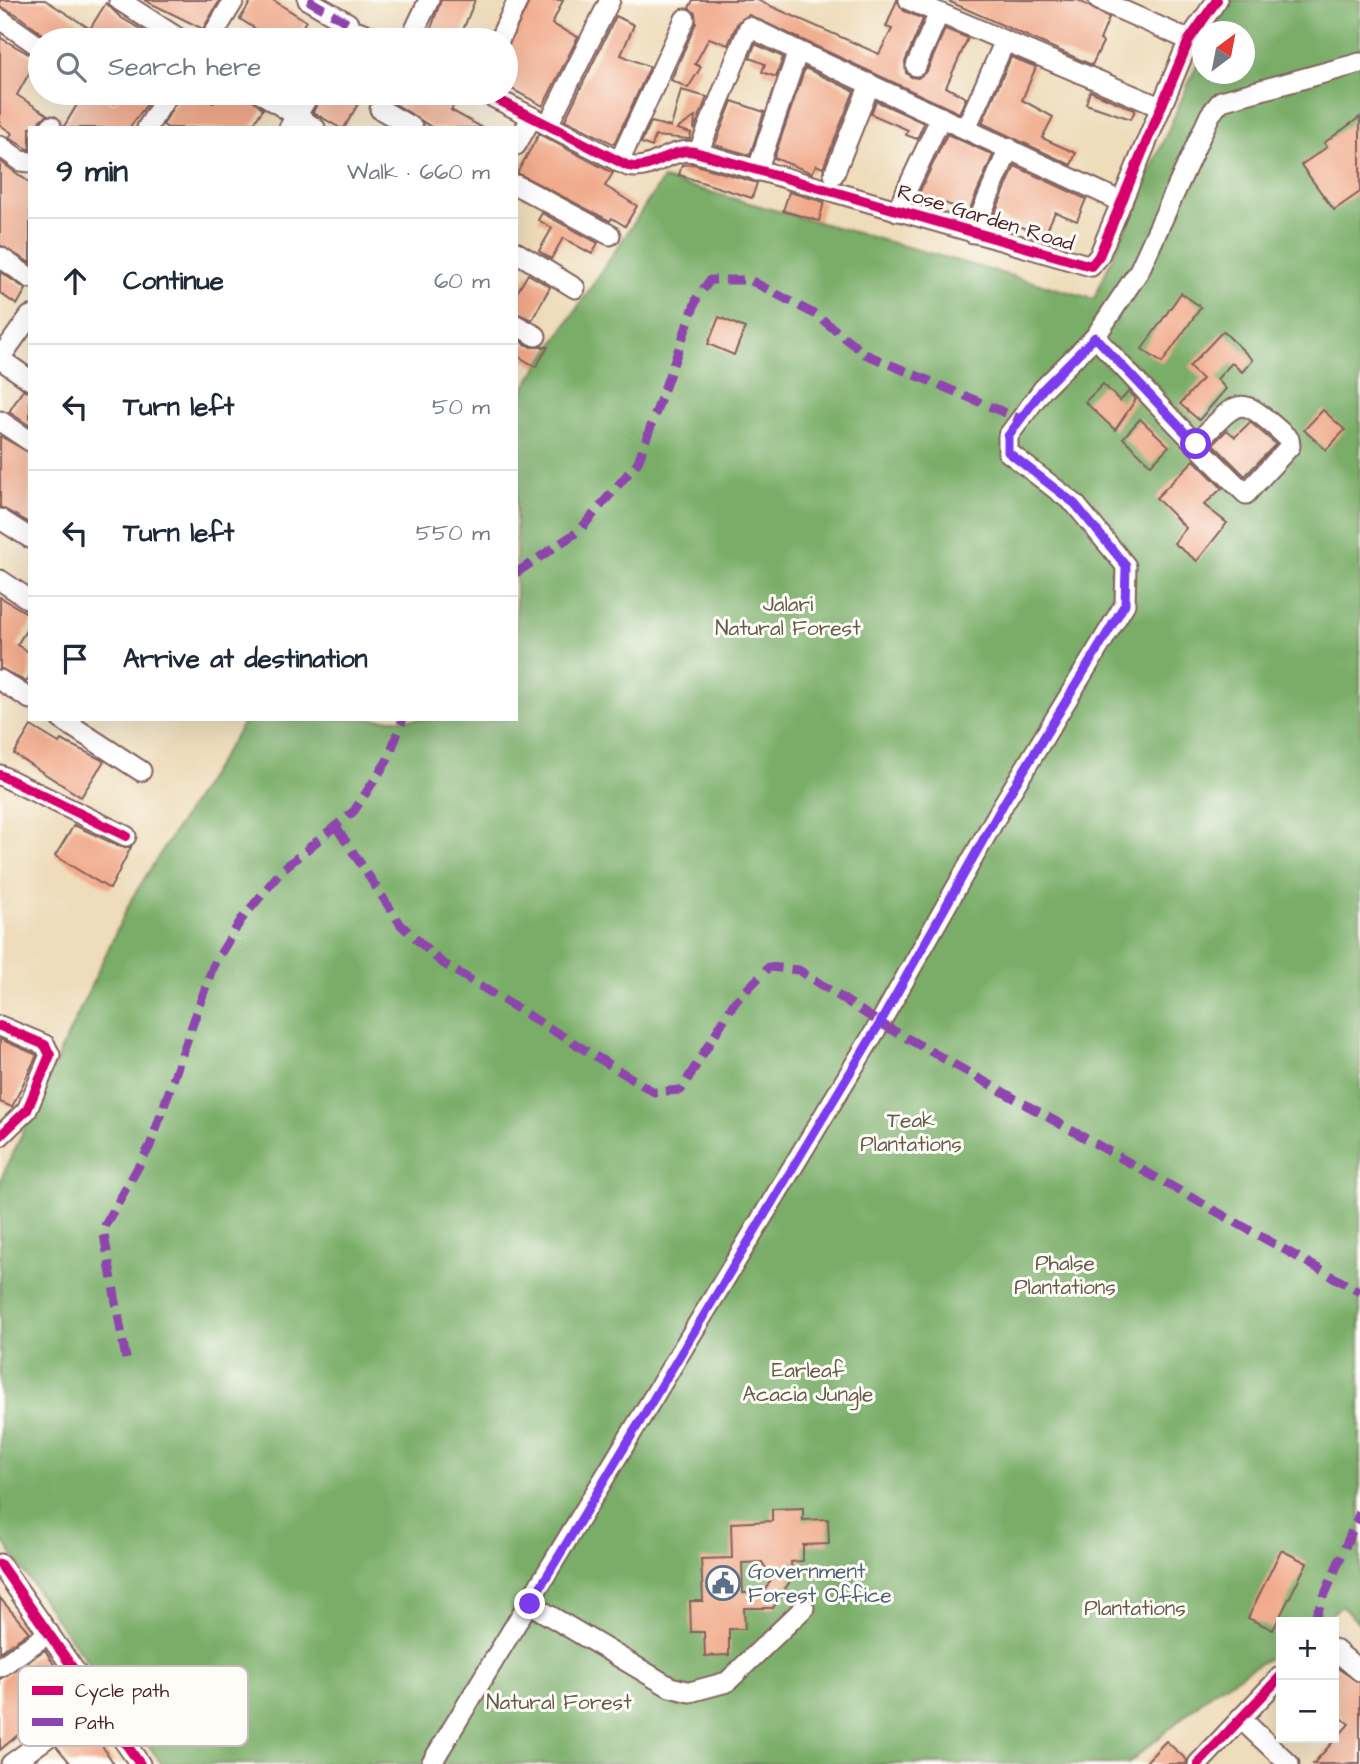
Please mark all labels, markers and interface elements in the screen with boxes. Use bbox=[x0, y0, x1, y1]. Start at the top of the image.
north arrow bbox=[1192, 21, 1255, 84]
search box bbox=[28, 28, 518, 105]
icon: search bbox=[52, 48, 90, 86]
text: Search here bbox=[108, 49, 261, 85]
text: 9 min bbox=[56, 151, 128, 193]
text: Walk · 660 m bbox=[347, 156, 490, 188]
street label: Rose Garden Road bbox=[894, 177, 1078, 258]
icon: ahead bbox=[56, 262, 94, 300]
text: Continue bbox=[123, 263, 224, 299]
text: 60 m bbox=[434, 265, 490, 297]
icon: left bbox=[56, 388, 94, 426]
text: Turn left bbox=[123, 389, 234, 425]
text: 50 m bbox=[432, 391, 490, 423]
route start bbox=[1180, 428, 1211, 459]
icon: left bbox=[56, 514, 94, 552]
text: Turn left bbox=[123, 515, 234, 551]
text: 550 m bbox=[416, 517, 490, 549]
park label: Jalari Natural Forest bbox=[715, 590, 861, 643]
icon: arrive bbox=[56, 640, 94, 678]
text: Arrive at destination bbox=[123, 641, 368, 677]
park label: Teak Plantations bbox=[860, 1106, 962, 1159]
park label: Phalse Plantations bbox=[1014, 1249, 1116, 1302]
park label: Earleaf Acacia Jungle bbox=[743, 1356, 873, 1411]
place label: Government Forest Office bbox=[748, 1557, 892, 1610]
public building icon: Government Forest Office bbox=[704, 1564, 742, 1602]
route end bbox=[514, 1588, 545, 1619]
park label: Plantations bbox=[1084, 1594, 1186, 1623]
map controls bbox=[1276, 1617, 1339, 1743]
button: + bbox=[1276, 1617, 1339, 1680]
legend bbox=[18, 1666, 248, 1746]
text: Cycle path bbox=[75, 1678, 170, 1706]
button: − bbox=[1276, 1680, 1339, 1743]
park label: Natural Forest bbox=[486, 1688, 632, 1717]
text: Path bbox=[75, 1710, 114, 1737]

